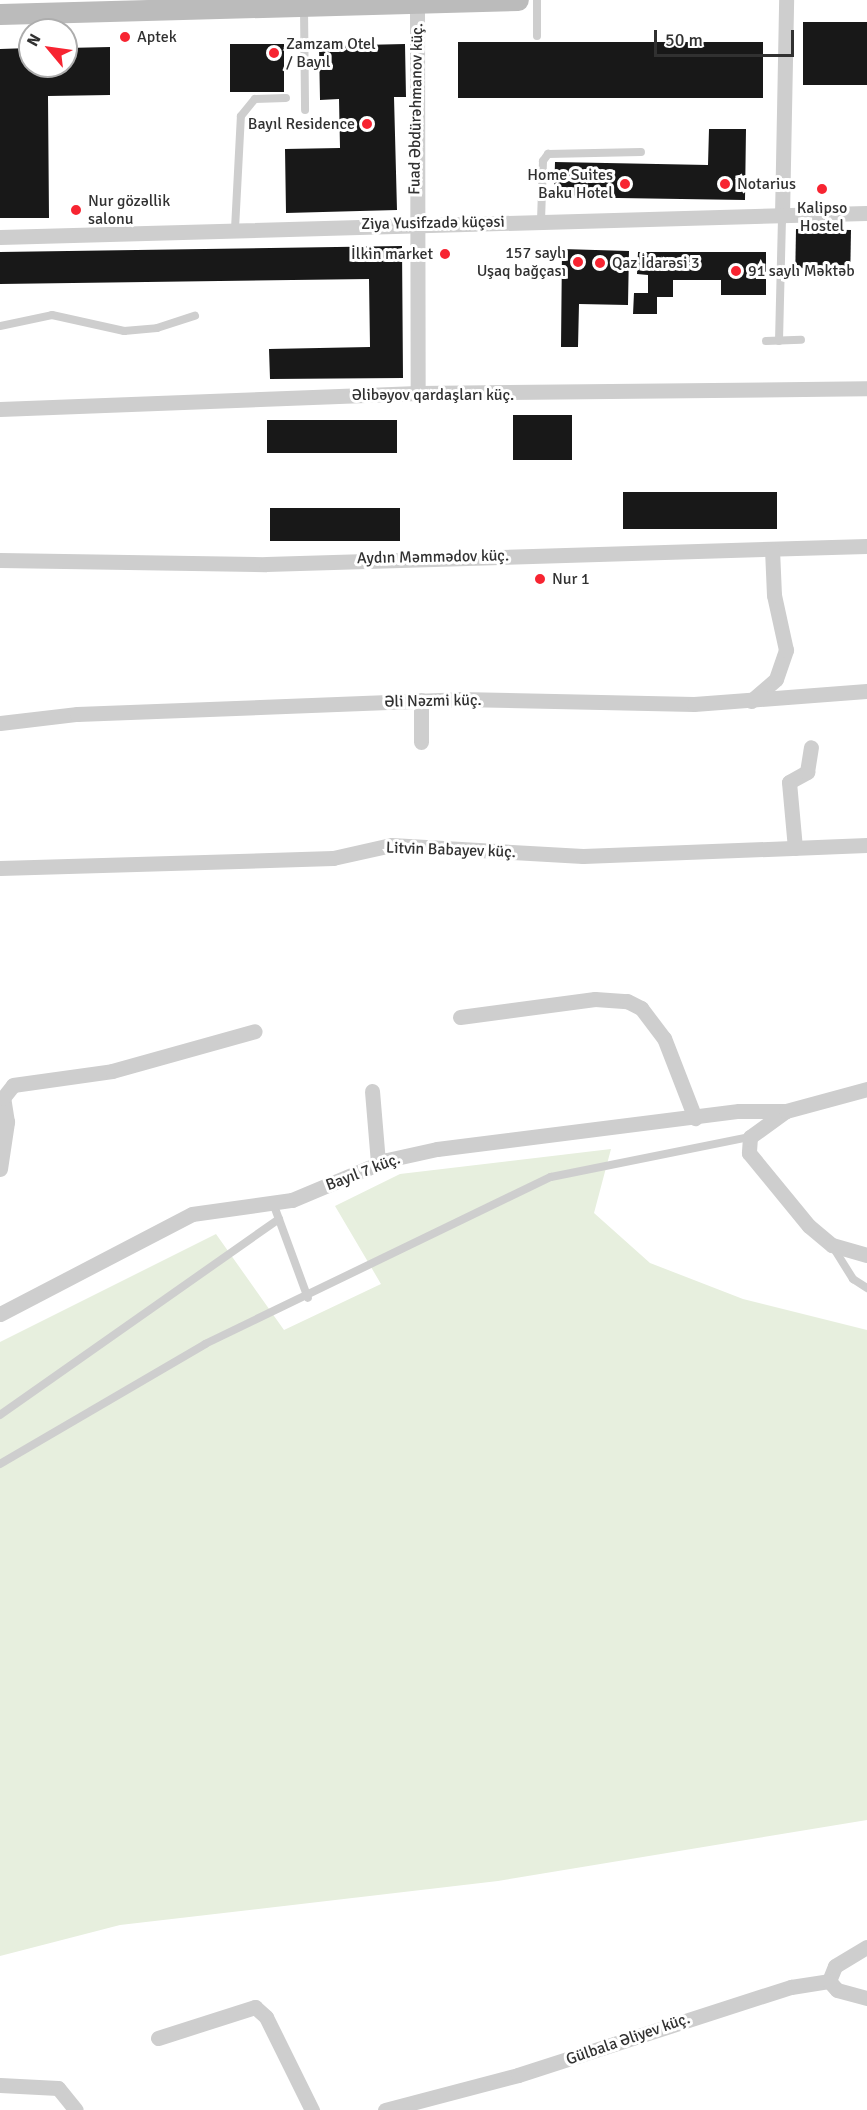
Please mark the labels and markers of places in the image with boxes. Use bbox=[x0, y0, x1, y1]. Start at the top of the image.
place label: Aptek bbox=[137, 27, 177, 47]
marker: Aptek bbox=[118, 30, 132, 44]
place label: Zamzam Otel / Bayıl bbox=[286, 34, 376, 72]
marker: Zamzam Otel / Bayıl bbox=[267, 46, 281, 60]
place label: Bayıl Residence bbox=[248, 114, 355, 134]
marker: Bayıl Residence bbox=[360, 117, 374, 131]
place label: Home Suites Baku Hotel bbox=[527, 165, 613, 203]
place label: Notarius bbox=[737, 174, 796, 194]
marker: Home Suites Baku Hotel bbox=[618, 177, 632, 191]
marker: Notarius bbox=[718, 177, 732, 191]
marker: Kalipso Hostel bbox=[815, 182, 829, 196]
place label: Nur gözəllik salonu bbox=[88, 191, 170, 229]
place label: Kalipso Hostel bbox=[797, 198, 847, 236]
marker: Nur gözəllik salonu bbox=[69, 203, 83, 217]
place label: 157 saylı Uşaq bağçası bbox=[477, 243, 566, 281]
place label: İlkin market bbox=[351, 244, 433, 264]
marker: İlkin market bbox=[438, 247, 452, 261]
place label: Qaz İdarəsi 3 bbox=[612, 253, 700, 273]
marker: 157 saylı Uşaq bağçası bbox=[571, 255, 585, 269]
marker: Qaz İdarəsi 3 bbox=[593, 256, 607, 270]
place label: 91 saylı Məktəb bbox=[748, 261, 855, 281]
marker: 91 saylı Məktəb bbox=[729, 264, 743, 278]
place label: Nur 1 bbox=[552, 569, 590, 589]
marker: Nur 1 bbox=[533, 572, 547, 586]

